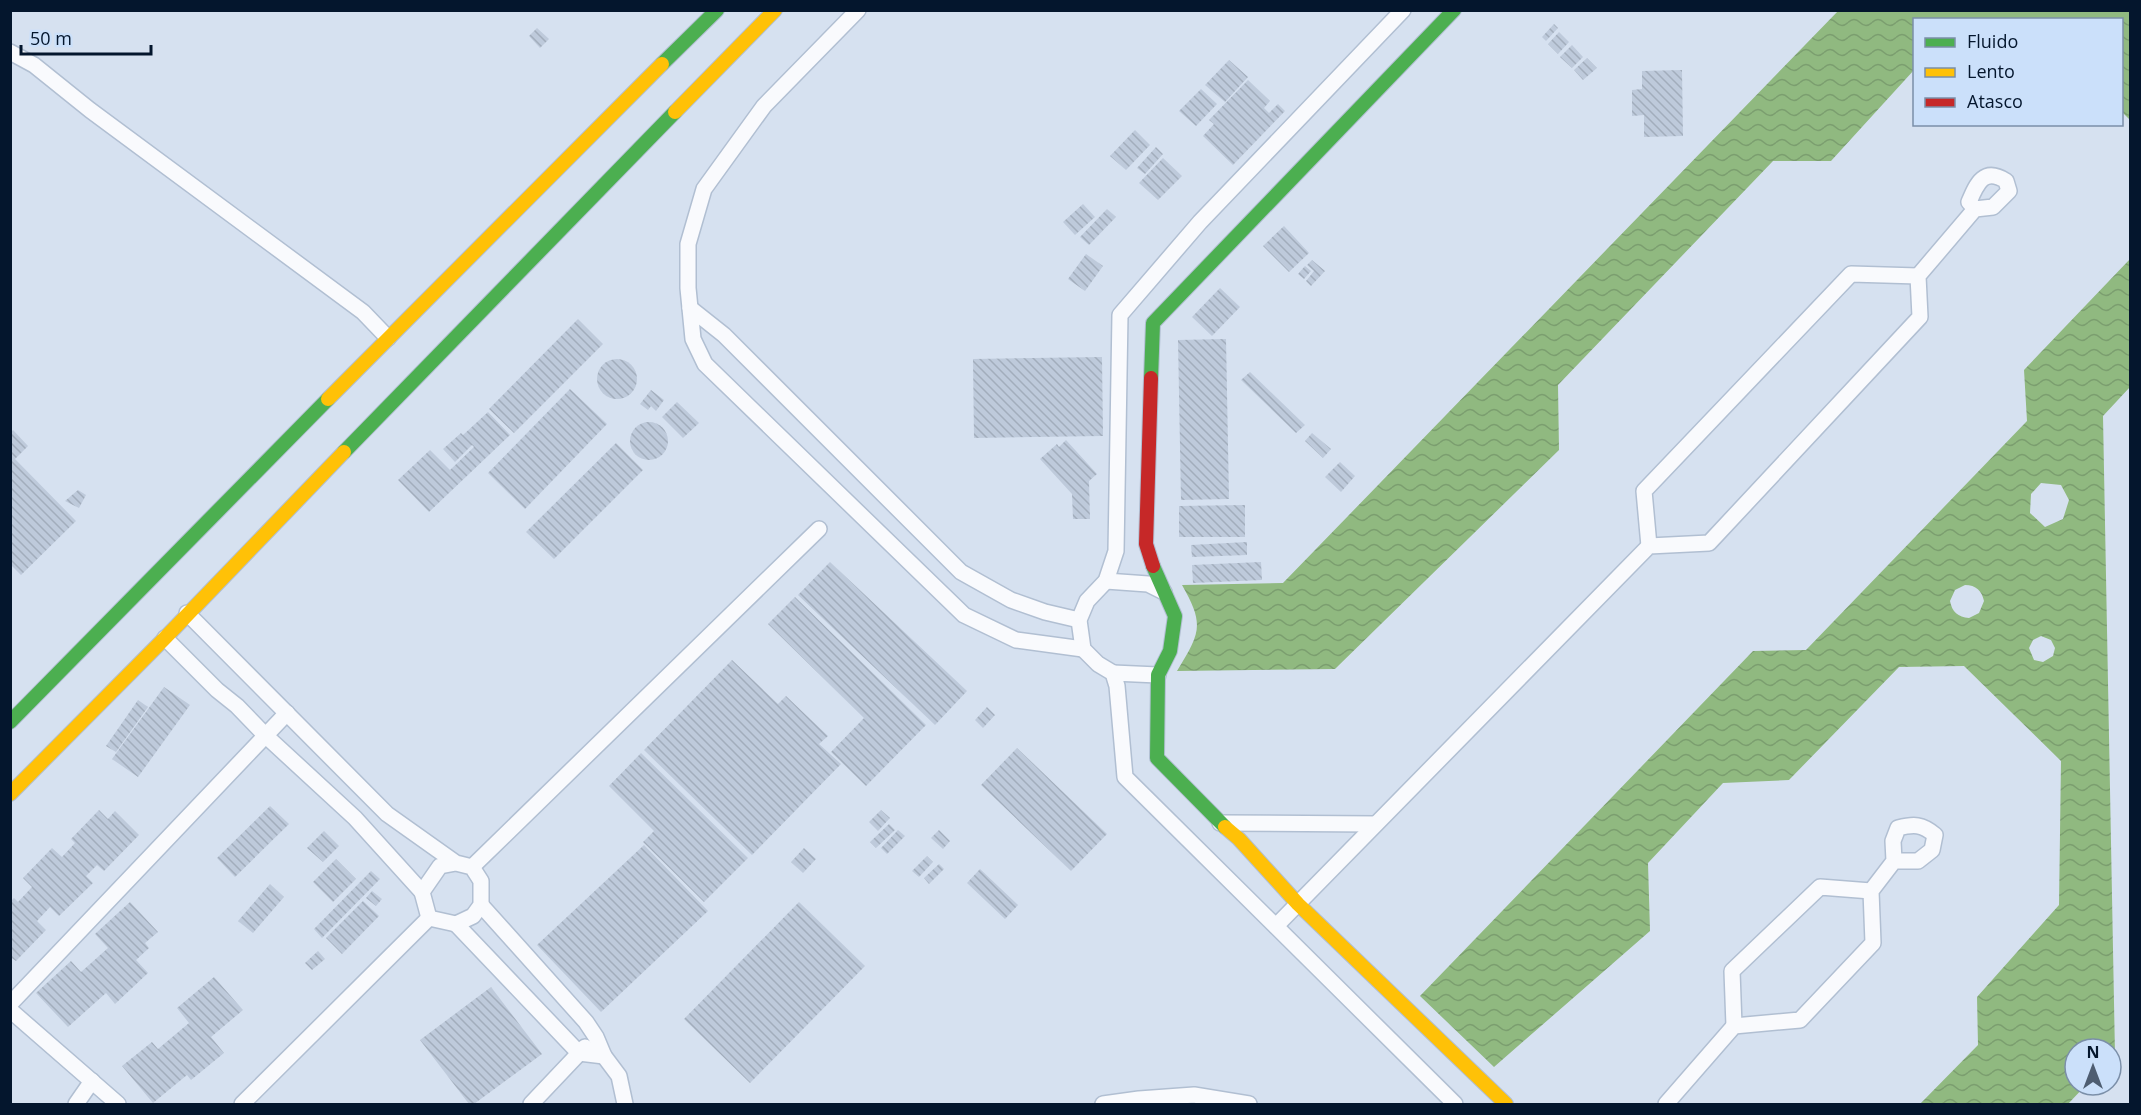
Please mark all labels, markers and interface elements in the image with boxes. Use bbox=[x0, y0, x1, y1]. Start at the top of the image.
scale bar bbox=[21, 18, 152, 56]
legend bbox=[1913, 18, 2123, 126]
text: 50 m bbox=[30, 26, 72, 50]
text: Fluido bbox=[1967, 29, 2018, 53]
text: Lento bbox=[1967, 59, 2015, 83]
text: Atasco bbox=[1967, 89, 2023, 113]
north arrow bbox=[2063, 1037, 2123, 1097]
text: N bbox=[2086, 1041, 2100, 1063]

